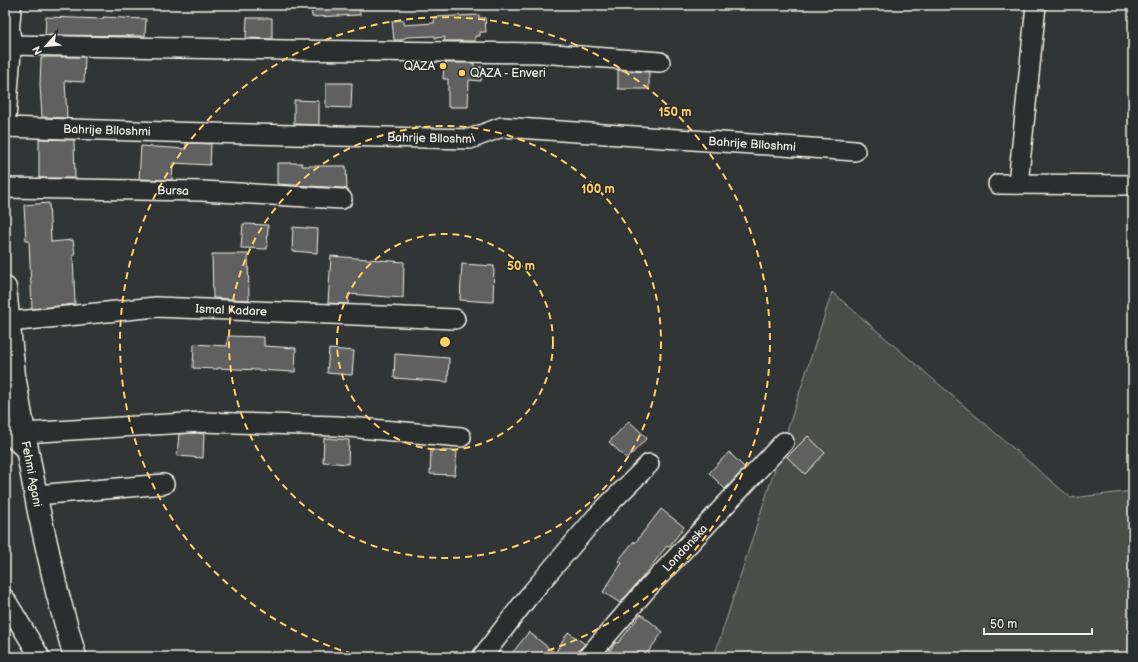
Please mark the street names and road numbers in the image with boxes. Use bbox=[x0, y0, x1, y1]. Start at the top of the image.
street label: Bahrije Blloshmi bbox=[63, 121, 151, 139]
street label: Bahrije Blloshmi bbox=[387, 130, 477, 147]
street label: Bahrije Blloshmi bbox=[708, 134, 797, 154]
street label: Bursa bbox=[157, 183, 189, 198]
street label: Ismal Kadare bbox=[195, 301, 267, 319]
street label: Fehmi Agani bbox=[18, 440, 45, 508]
street label: Londonska bbox=[659, 521, 711, 575]

